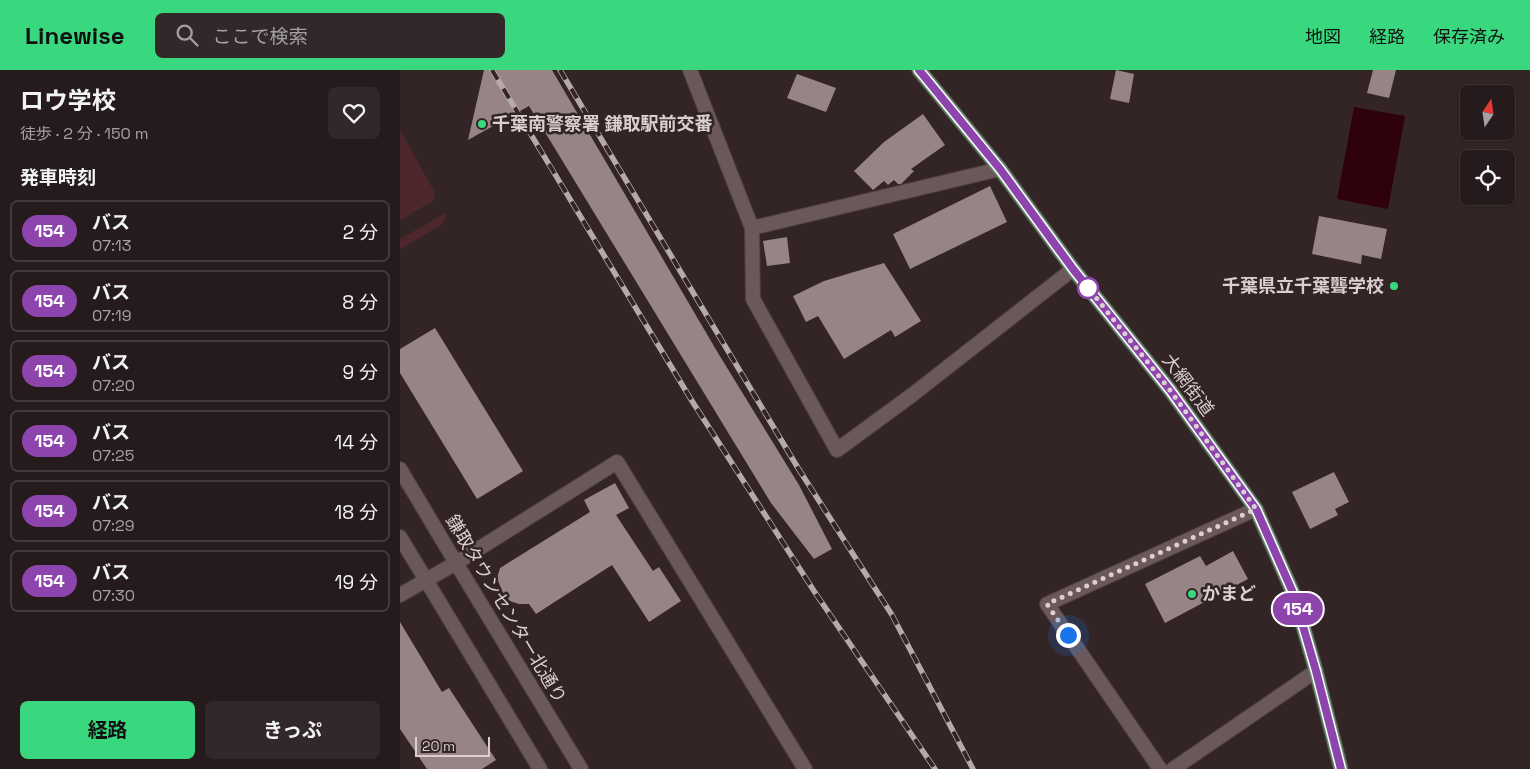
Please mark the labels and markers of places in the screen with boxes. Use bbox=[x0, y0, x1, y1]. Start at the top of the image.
place label: 千葉南警察署 鎌取駅前交番 bbox=[492, 112, 713, 135]
marker: 千葉南警察署 鎌取駅前交番 bbox=[476, 118, 488, 130]
place label: 千葉県立千葉聾学校 bbox=[1222, 274, 1384, 297]
unlabelled marker bbox=[1077, 277, 1099, 299]
marker: 千葉県立千葉聾学校 bbox=[1388, 280, 1400, 292]
place label: かまど bbox=[1202, 582, 1256, 605]
marker: かまど bbox=[1186, 588, 1198, 600]

